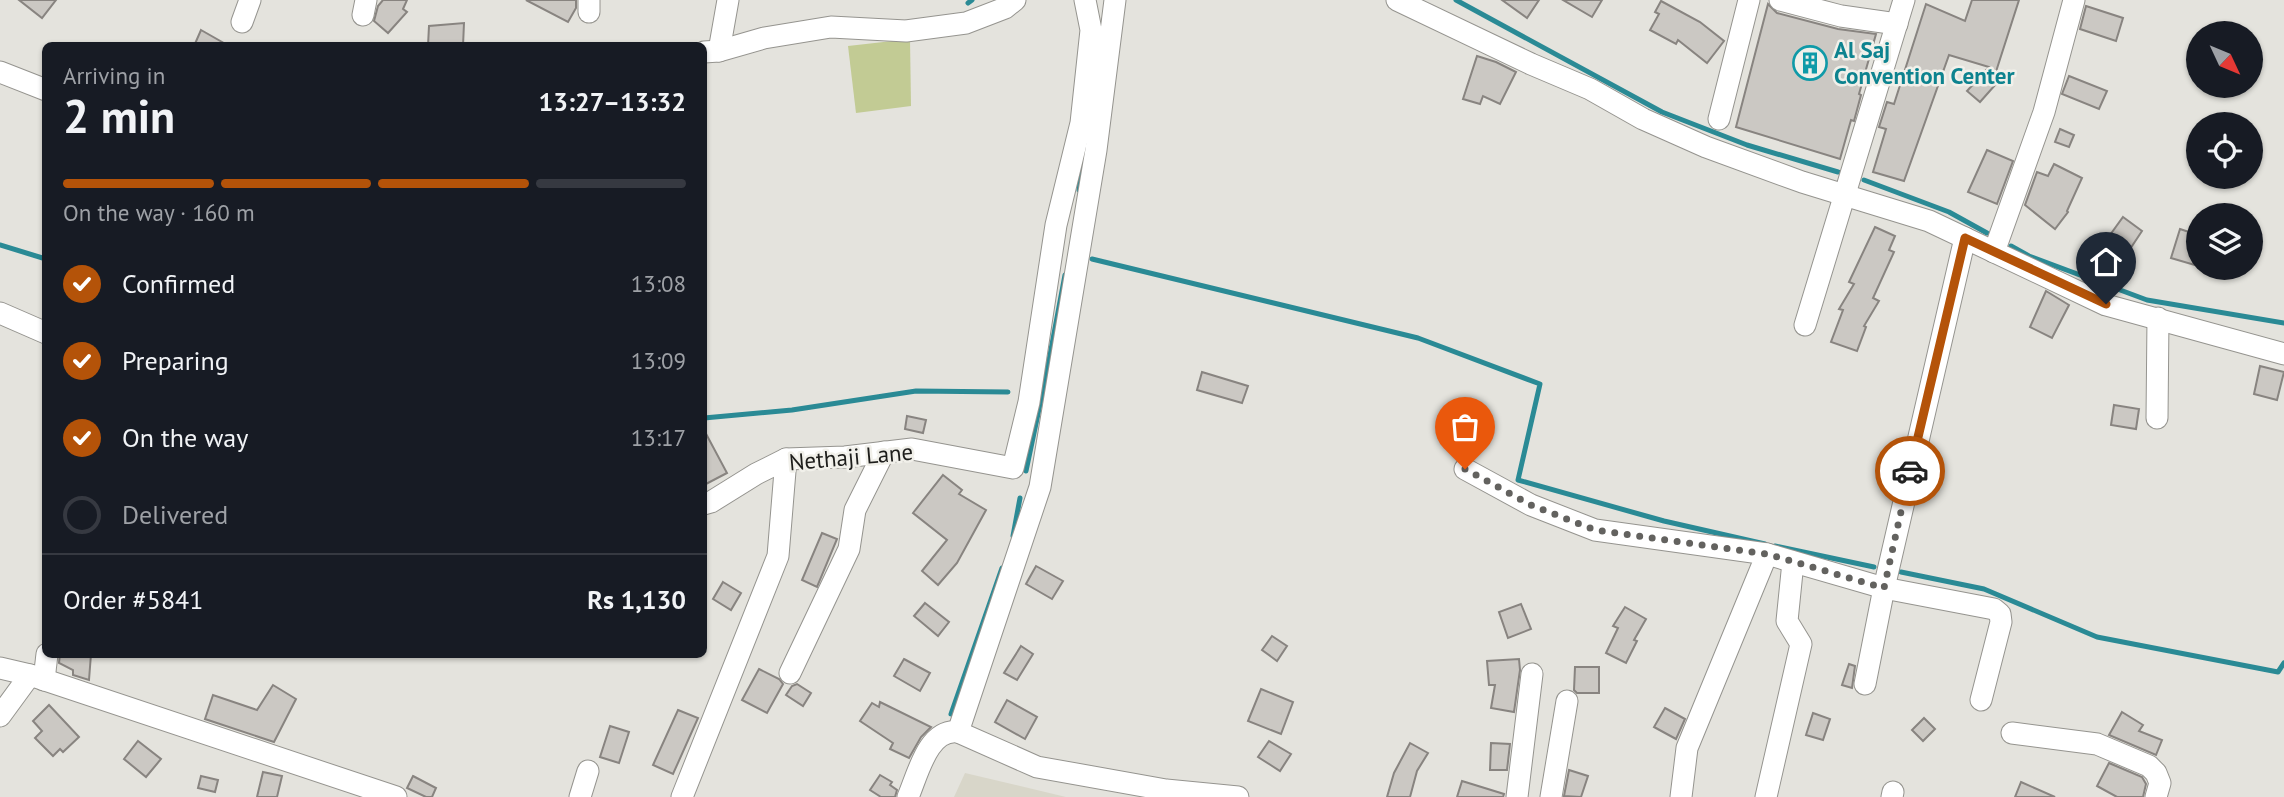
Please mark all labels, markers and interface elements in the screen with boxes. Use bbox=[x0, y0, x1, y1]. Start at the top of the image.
north arrow bbox=[2186, 21, 2263, 98]
map controls bbox=[2186, 21, 2263, 280]
place label: Al Saj Convention Center bbox=[1834, 35, 2015, 90]
building icon: Al Saj Convention Center bbox=[1791, 44, 1829, 82]
text: Arriving in bbox=[63, 61, 165, 90]
text: 13:27–13:32 bbox=[539, 85, 686, 118]
text: 2 min bbox=[63, 86, 175, 146]
button: locate bbox=[2186, 112, 2263, 189]
text: On the way · 160 m bbox=[63, 198, 255, 227]
button: layers bbox=[2186, 203, 2263, 280]
pin bbox=[2076, 232, 2136, 304]
icon: home bbox=[2087, 243, 2125, 281]
icon: check bbox=[63, 265, 101, 303]
text: Confirmed bbox=[122, 267, 235, 300]
text: 13:08 bbox=[631, 269, 686, 298]
icon: check bbox=[63, 342, 101, 380]
text: Preparing bbox=[122, 344, 229, 377]
text: 13:09 bbox=[631, 346, 686, 375]
pin bbox=[1435, 397, 1495, 469]
icon: bag bbox=[1446, 408, 1484, 446]
icon: check bbox=[63, 419, 101, 457]
text: On the way bbox=[122, 421, 248, 454]
text: 13:17 bbox=[631, 423, 686, 452]
courier bbox=[1875, 436, 1945, 506]
street label: Nethaji Lane bbox=[788, 437, 914, 476]
icon: car bbox=[1891, 452, 1929, 490]
text: Delivered bbox=[122, 498, 228, 531]
text: Order #5841 bbox=[63, 583, 203, 616]
text: Rs 1,130 bbox=[587, 583, 686, 616]

